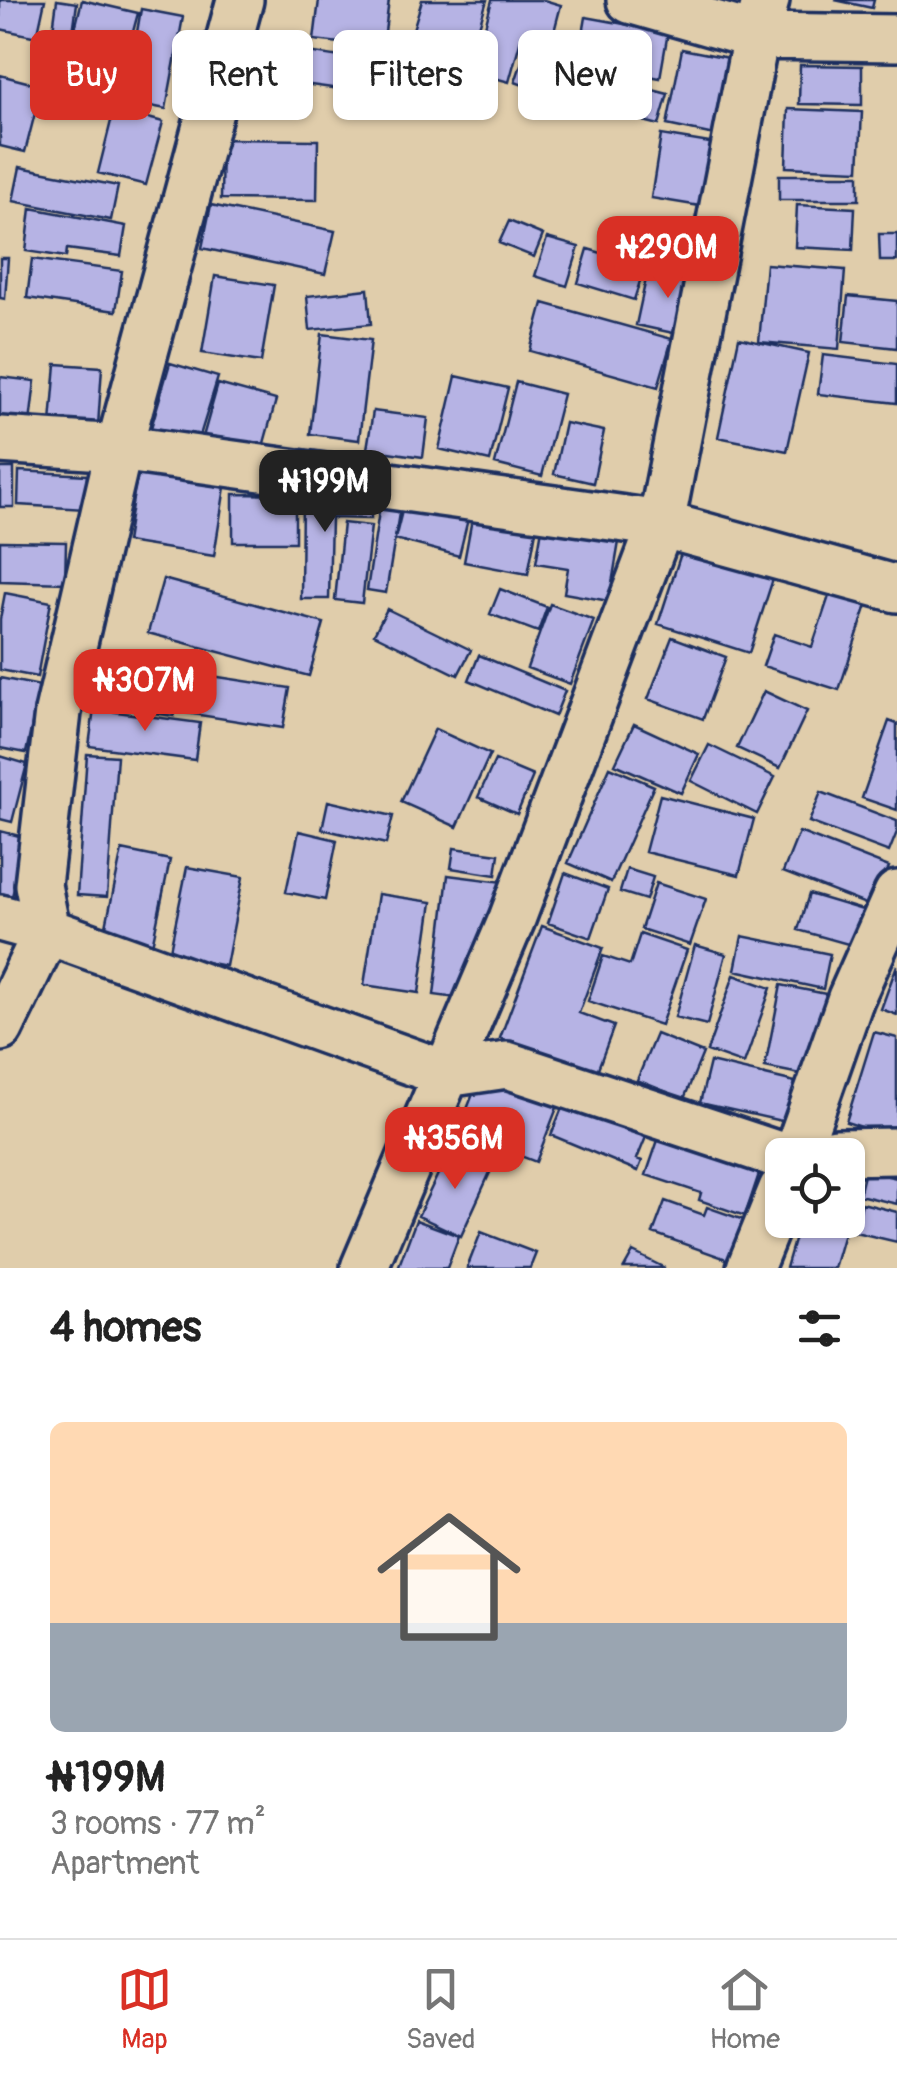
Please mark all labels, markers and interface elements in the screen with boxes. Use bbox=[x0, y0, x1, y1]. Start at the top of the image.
chip: Buy bbox=[30, 30, 152, 120]
chip: Rent bbox=[172, 30, 313, 120]
chip: Filters bbox=[333, 30, 498, 120]
chip: New bbox=[518, 30, 652, 120]
pin: ₦290M bbox=[598, 216, 738, 301]
text: ₦290M bbox=[619, 228, 717, 268]
pin: ₦199M bbox=[255, 450, 395, 535]
text: ₦199M bbox=[281, 462, 369, 502]
pin: ₦307M bbox=[75, 649, 215, 734]
text: ₦307M bbox=[96, 661, 194, 701]
pin: ₦356M bbox=[385, 1107, 525, 1192]
text: ₦356M bbox=[407, 1119, 503, 1159]
map controls bbox=[765, 1138, 865, 1238]
button: locate bbox=[765, 1138, 865, 1238]
icon: filters bbox=[792, 1301, 847, 1356]
text: 4 homes bbox=[50, 1302, 201, 1354]
icon: home bbox=[359, 1487, 539, 1667]
text: ₦199M bbox=[50, 1752, 165, 1804]
text: 3 rooms · 77 m² bbox=[50, 1804, 266, 1844]
text: Apartment bbox=[50, 1844, 199, 1884]
tab: Map bbox=[117, 1962, 172, 2057]
tab: Saved bbox=[406, 1962, 475, 2057]
tab: Home bbox=[709, 1962, 780, 2057]

